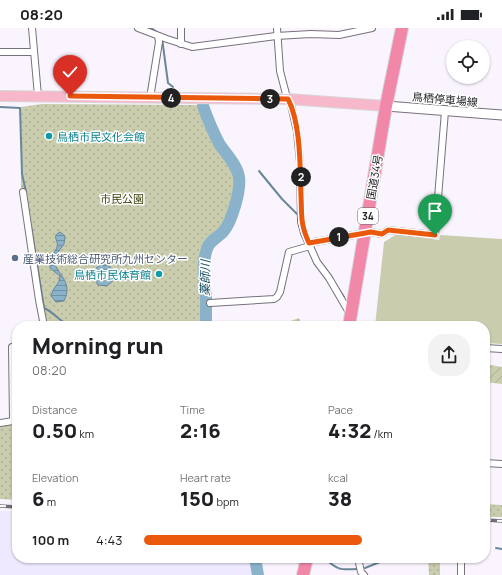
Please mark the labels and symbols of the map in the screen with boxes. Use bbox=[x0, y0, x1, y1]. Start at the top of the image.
pin bbox=[53, 55, 87, 96]
pin: 4 bbox=[161, 88, 181, 108]
pin: 3 bbox=[260, 89, 280, 109]
street label: 鳥栖停車場線 bbox=[411, 89, 479, 109]
place label: 鳥栖市民文化会館 bbox=[57, 129, 145, 144]
marker: 鳥栖市民文化会館 bbox=[44, 131, 54, 141]
street label: 国道34号 bbox=[363, 153, 385, 201]
pin: 2 bbox=[291, 167, 311, 187]
park label: 市民公園 bbox=[100, 191, 144, 206]
pin bbox=[418, 194, 452, 235]
road number: 34 bbox=[358, 208, 378, 224]
pin: 1 bbox=[329, 227, 349, 247]
place label: 産業技術総合研究所九州センター bbox=[23, 251, 188, 266]
marker: 産業技術総合研究所九州センター bbox=[10, 253, 20, 263]
water label: 薬師川 bbox=[196, 258, 214, 296]
place label: 鳥栖市民体育館 bbox=[74, 267, 151, 282]
marker: 鳥栖市民体育館 bbox=[154, 269, 164, 279]

